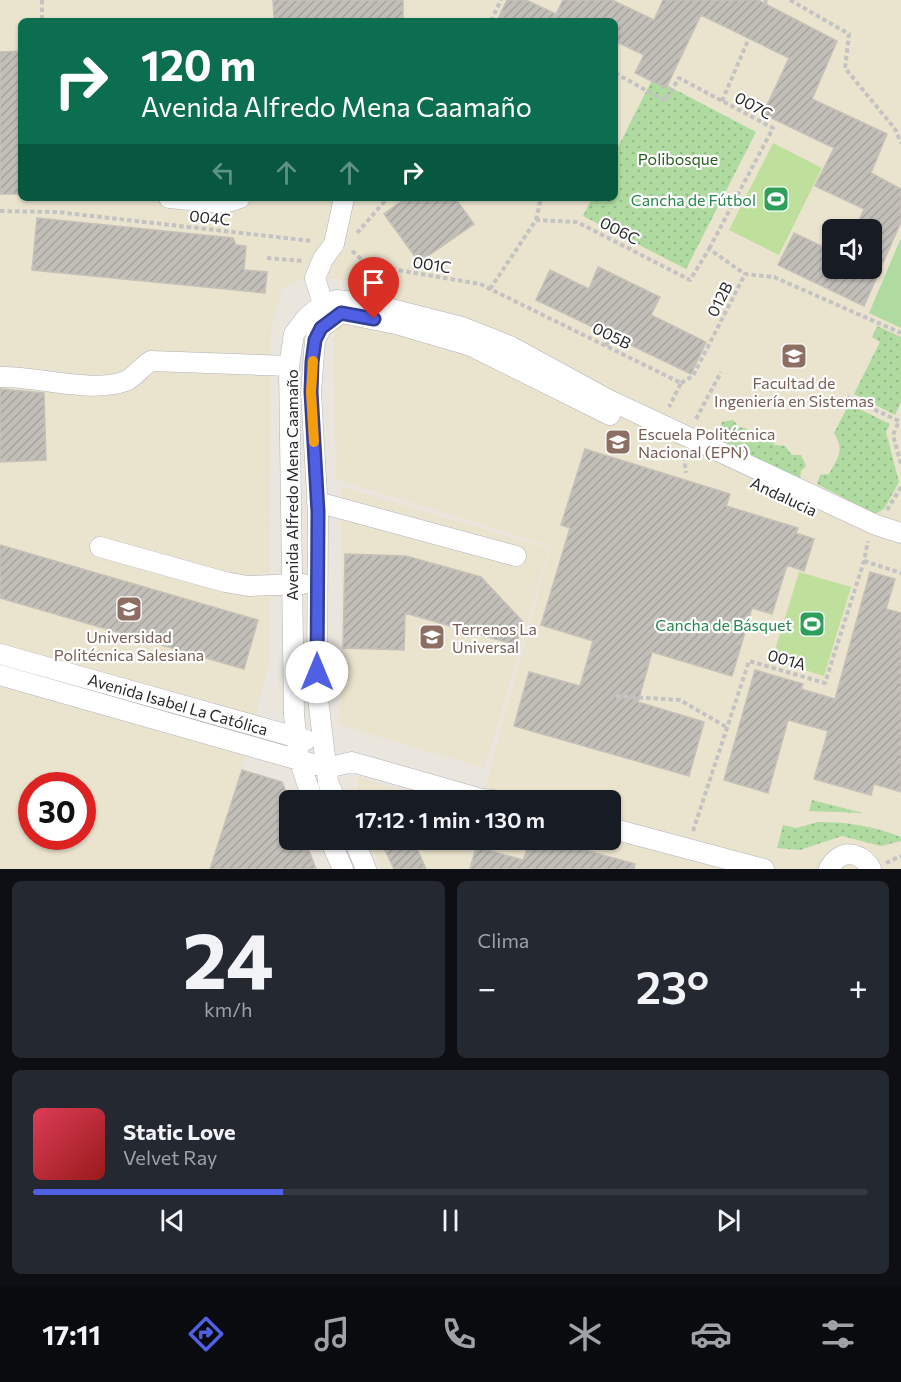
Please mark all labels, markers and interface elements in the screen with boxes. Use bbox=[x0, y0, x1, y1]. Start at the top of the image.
text: 120 m bbox=[141, 38, 256, 90]
icon: right bbox=[42, 42, 120, 120]
street label: 007C bbox=[732, 87, 776, 123]
text: Avenida Alfredo Mena Caamaño bbox=[141, 90, 532, 123]
park label: Polibosque bbox=[638, 149, 718, 168]
icon: left bbox=[207, 156, 240, 189]
icon: ahead bbox=[270, 156, 303, 189]
icon: ahead bbox=[333, 156, 366, 189]
icon: right bbox=[396, 156, 429, 189]
sports icon: Cancha de Fútbol bbox=[761, 184, 791, 214]
place label: Cancha de Fútbol bbox=[631, 190, 756, 209]
street label: 004C bbox=[188, 205, 232, 229]
street label: 006C bbox=[597, 212, 643, 248]
map controls bbox=[822, 219, 882, 279]
button: sound bbox=[822, 219, 882, 279]
street label: 001C bbox=[411, 252, 453, 276]
pin bbox=[348, 257, 399, 319]
icon: arrive bbox=[357, 266, 390, 299]
street label: 012B bbox=[702, 278, 736, 320]
street label: 005B bbox=[590, 318, 634, 352]
school or university icon: Facultad de Ingeniería en Sistemas bbox=[779, 341, 809, 371]
street label: Avenida Alfredo Mena Caamaño bbox=[282, 369, 301, 601]
place label: Facultad de Ingeniería en Sistemas bbox=[714, 373, 874, 410]
place label: Escuela Politécnica Nacional (EPN) bbox=[638, 424, 775, 461]
school or university icon: Escuela Politécnica Nacional (EPN) bbox=[603, 427, 633, 457]
street label: Andalucia bbox=[748, 472, 820, 520]
school or university icon: Universidad Politécnica Salesiana bbox=[114, 594, 144, 624]
sports icon: Cancha de Básquet bbox=[797, 609, 827, 639]
place label: Cancha de Básquet bbox=[655, 615, 792, 634]
place label: Terrenos La Universal bbox=[452, 619, 537, 656]
school or university icon: Terrenos La Universal bbox=[417, 622, 447, 652]
place label: Universidad Politécnica Salesiana bbox=[54, 627, 204, 664]
position arrow bbox=[285, 640, 349, 704]
street label: 001A bbox=[766, 645, 808, 673]
street label: Avenida Isabel La Católica bbox=[86, 669, 270, 739]
speed limit sign: 30 bbox=[18, 772, 96, 850]
text: 17:12 · 1 min · 130 m bbox=[355, 806, 545, 833]
text: 24 bbox=[183, 910, 274, 1005]
text: Clima bbox=[478, 928, 529, 952]
text: 23° bbox=[636, 958, 709, 1013]
text: − bbox=[478, 966, 496, 1007]
text: + bbox=[849, 966, 868, 1007]
text: km/h bbox=[204, 997, 253, 1021]
text: Static Love bbox=[123, 1118, 236, 1145]
text: Velvet Ray bbox=[123, 1145, 217, 1169]
icon: previous bbox=[156, 1204, 189, 1237]
icon: pause bbox=[434, 1204, 467, 1237]
icon: next bbox=[712, 1204, 745, 1237]
icon: directions bbox=[185, 1313, 227, 1355]
icon: music bbox=[311, 1313, 353, 1355]
icon: phone bbox=[438, 1313, 480, 1355]
icon: climate bbox=[564, 1313, 606, 1355]
icon: car bbox=[690, 1313, 732, 1355]
icon: filters bbox=[817, 1313, 859, 1355]
text: 17:11 bbox=[42, 1318, 101, 1351]

